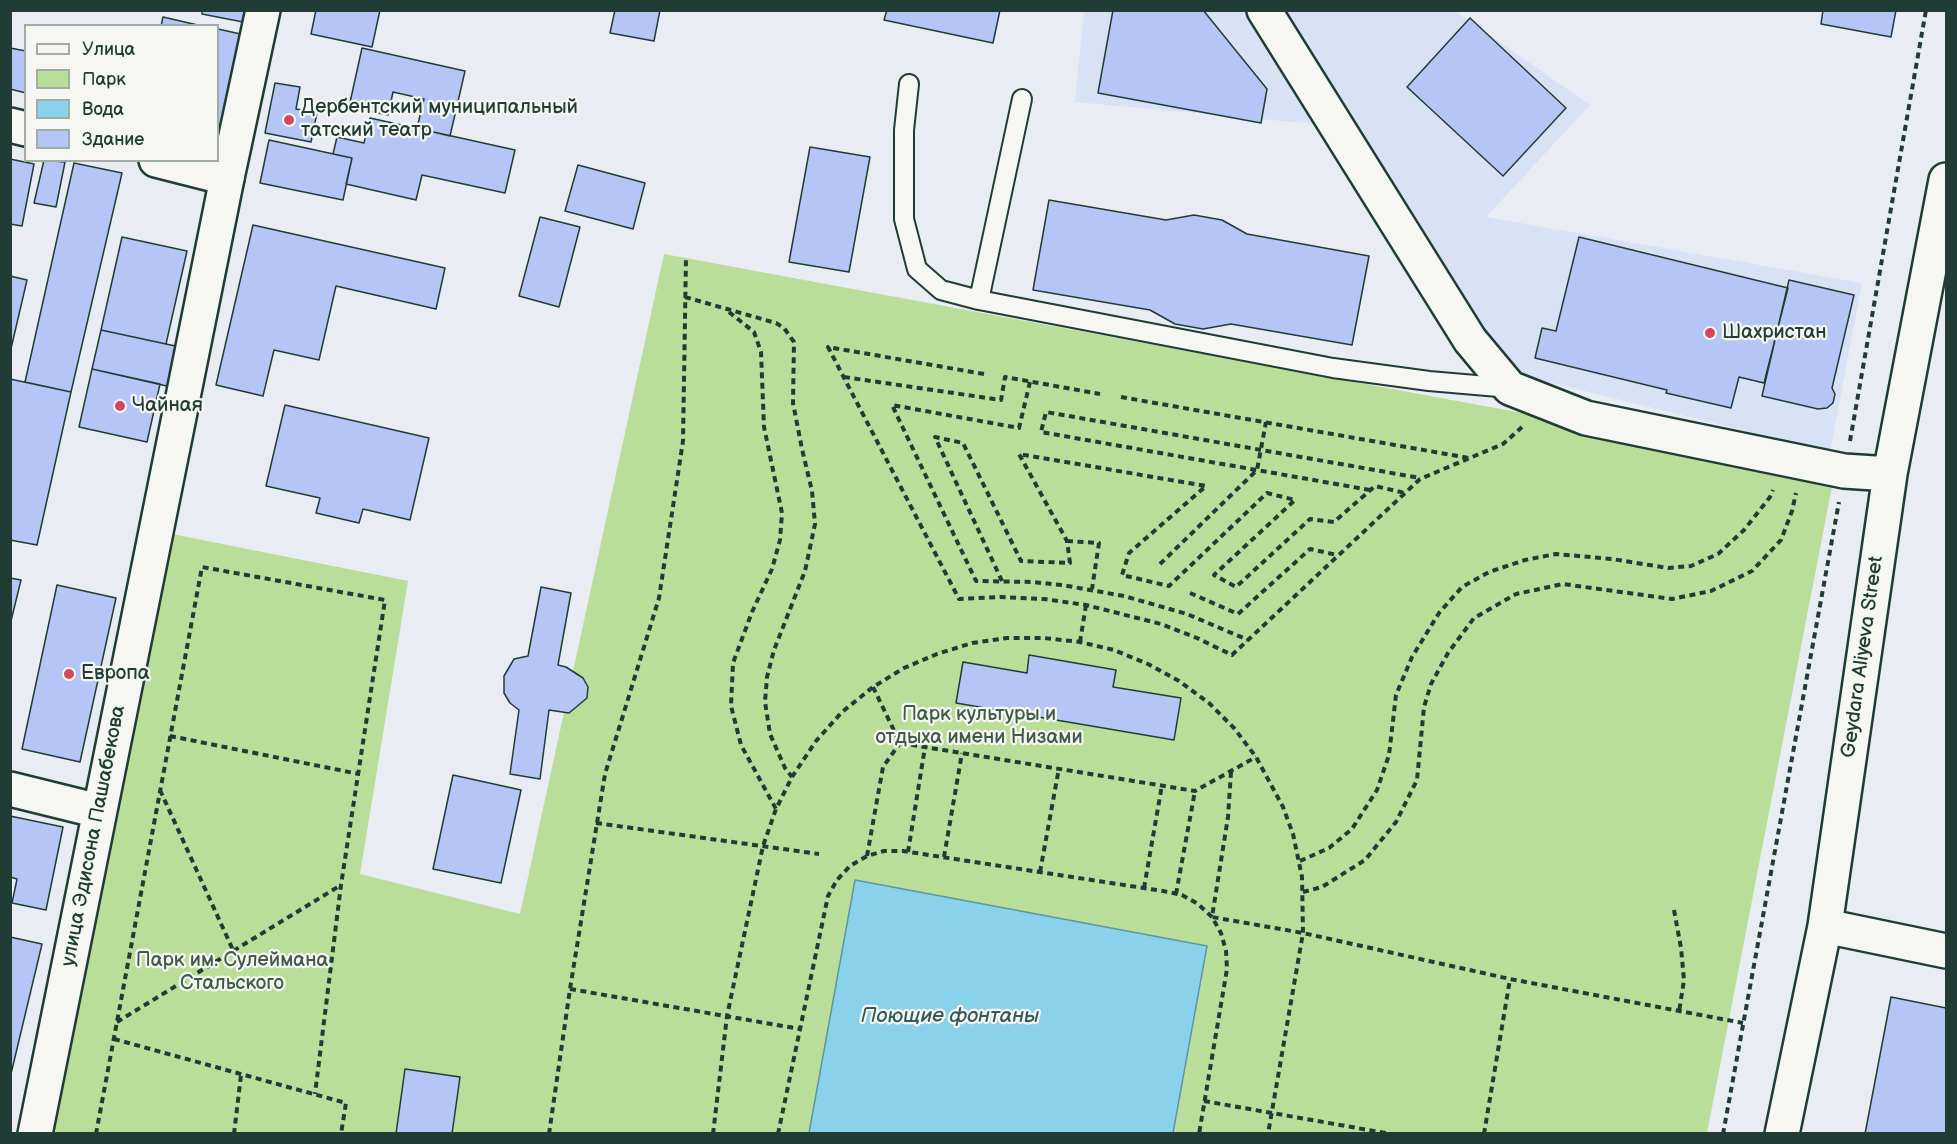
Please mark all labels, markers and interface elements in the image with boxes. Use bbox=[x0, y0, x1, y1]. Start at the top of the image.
legend bbox=[24, 24, 219, 162]
text: Улица bbox=[82, 39, 135, 60]
text: Парк bbox=[82, 69, 126, 90]
place label: Дербентский муниципальный татский театр bbox=[301, 96, 578, 143]
text: Вода bbox=[82, 99, 124, 120]
marker: Дербентский муниципальный татский театр bbox=[282, 113, 296, 127]
text: Здание bbox=[82, 129, 144, 150]
place label: Шахристан bbox=[1722, 321, 1827, 345]
marker: Шахристан bbox=[1703, 326, 1717, 340]
place label: Чайная bbox=[132, 394, 203, 418]
marker: Чайная bbox=[113, 399, 127, 413]
street label: Geydara Aliyeva Street bbox=[1837, 555, 1889, 759]
place label: Европа bbox=[81, 662, 150, 686]
marker: Европа bbox=[62, 667, 76, 681]
street label: улица Эдисона Пашабекова bbox=[57, 703, 131, 969]
park label: Парк культуры и отдыха имени Низами bbox=[875, 703, 1083, 750]
park label: Парк им. Сулеймана Стальского bbox=[136, 949, 328, 996]
water label: Поющие фонтаны bbox=[861, 1004, 1039, 1030]

